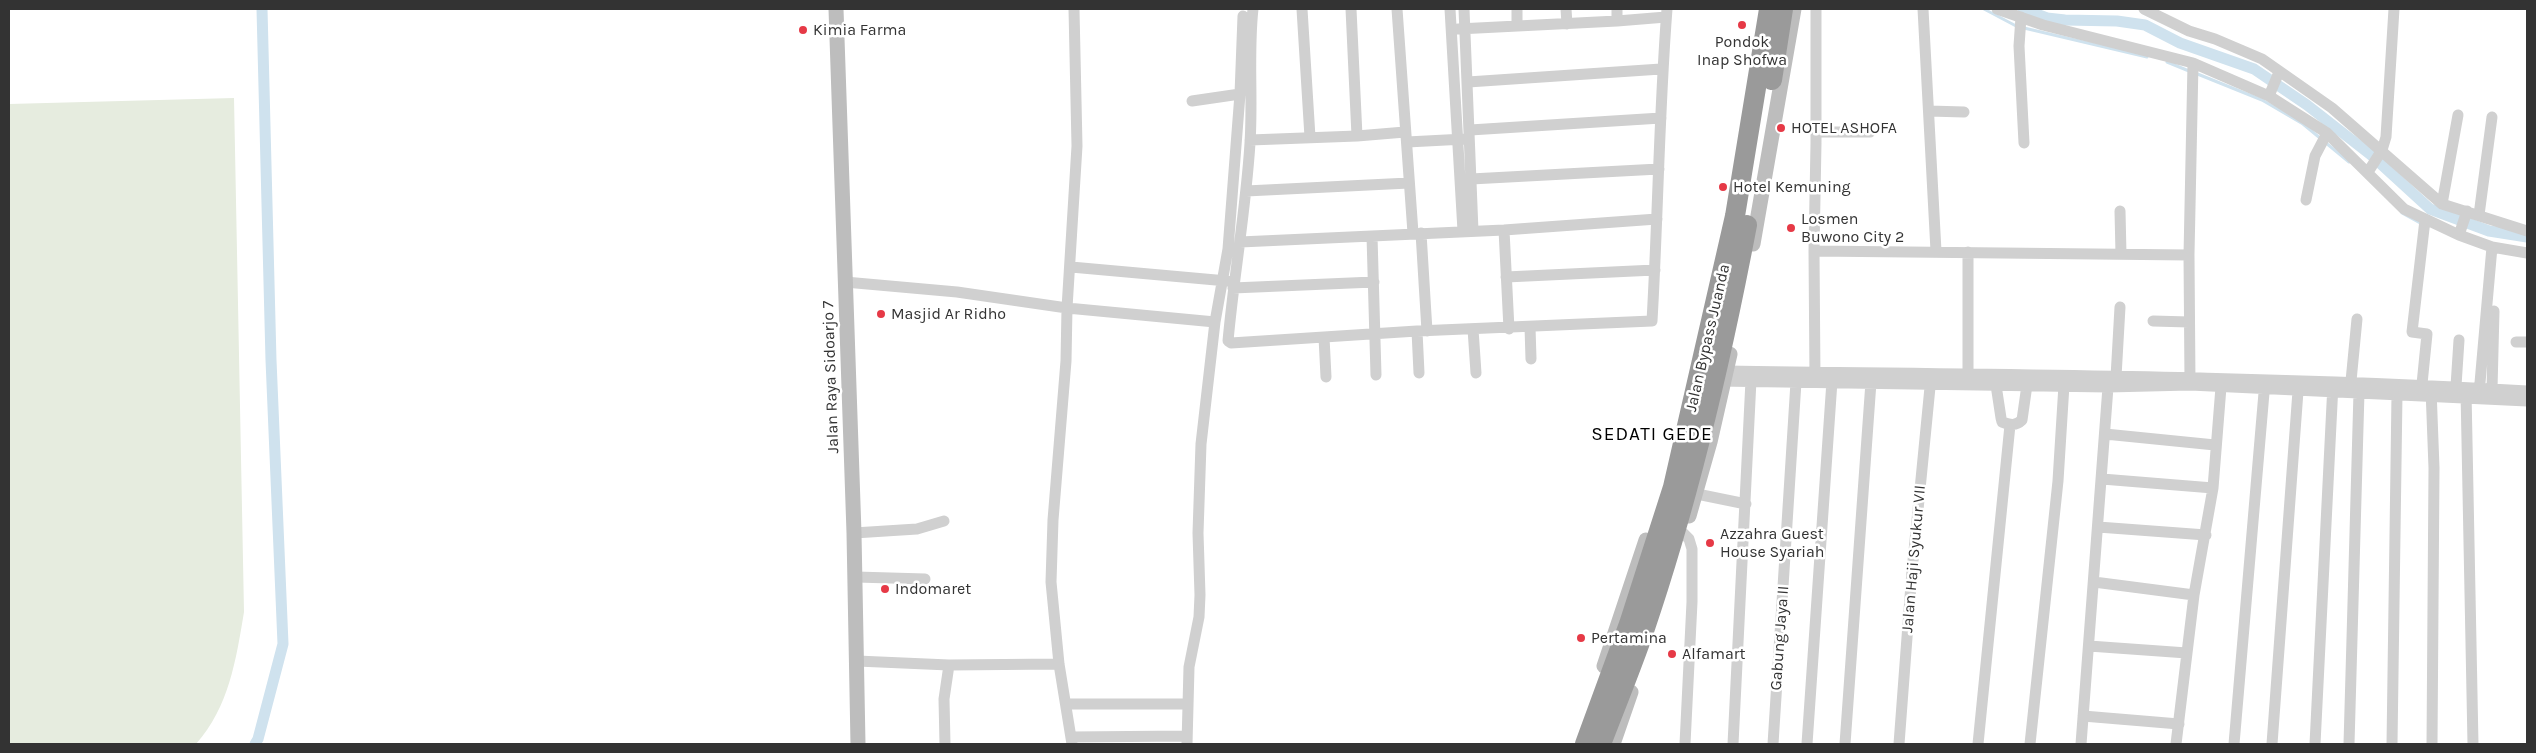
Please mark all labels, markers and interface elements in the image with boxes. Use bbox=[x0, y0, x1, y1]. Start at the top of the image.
marker: Pondok Inap Shofwa bbox=[1736, 19, 1748, 31]
place label: Kimia Farma bbox=[813, 20, 906, 40]
marker: Kimia Farma bbox=[797, 24, 809, 36]
place label: Pondok Inap Shofwa bbox=[1697, 32, 1787, 70]
place label: HOTEL ASHOFA bbox=[1791, 118, 1897, 138]
marker: HOTEL ASHOFA bbox=[1775, 122, 1787, 134]
place label: Hotel Kemuning bbox=[1733, 177, 1851, 197]
marker: Hotel Kemuning bbox=[1717, 181, 1729, 193]
place label: Losmen Buwono City 2 bbox=[1801, 209, 1904, 247]
marker: Losmen Buwono City 2 bbox=[1785, 222, 1797, 234]
street label: Jalan Bypass Juanda bbox=[1682, 262, 1734, 414]
street label: Jalan Raya Sidoarjo 7 bbox=[819, 300, 843, 454]
place label: Masjid Ar Ridho bbox=[891, 304, 1006, 324]
marker: Masjid Ar Ridho bbox=[875, 308, 887, 320]
district label: SEDATI GEDE bbox=[1590, 424, 1714, 446]
street label: Jalan Haji Syukur VII bbox=[1898, 484, 1930, 634]
place label: Azzahra Guest House Syariah bbox=[1720, 524, 1824, 562]
marker: Azzahra Guest House Syariah bbox=[1704, 537, 1716, 549]
place label: Indomaret bbox=[895, 579, 971, 599]
marker: Indomaret bbox=[879, 583, 891, 595]
street label: Gabung Jaya II bbox=[1767, 585, 1793, 691]
place label: Pertamina bbox=[1591, 628, 1667, 648]
marker: Pertamina bbox=[1575, 632, 1587, 644]
place label: Alfamart bbox=[1682, 644, 1746, 664]
marker: Alfamart bbox=[1666, 648, 1678, 660]

